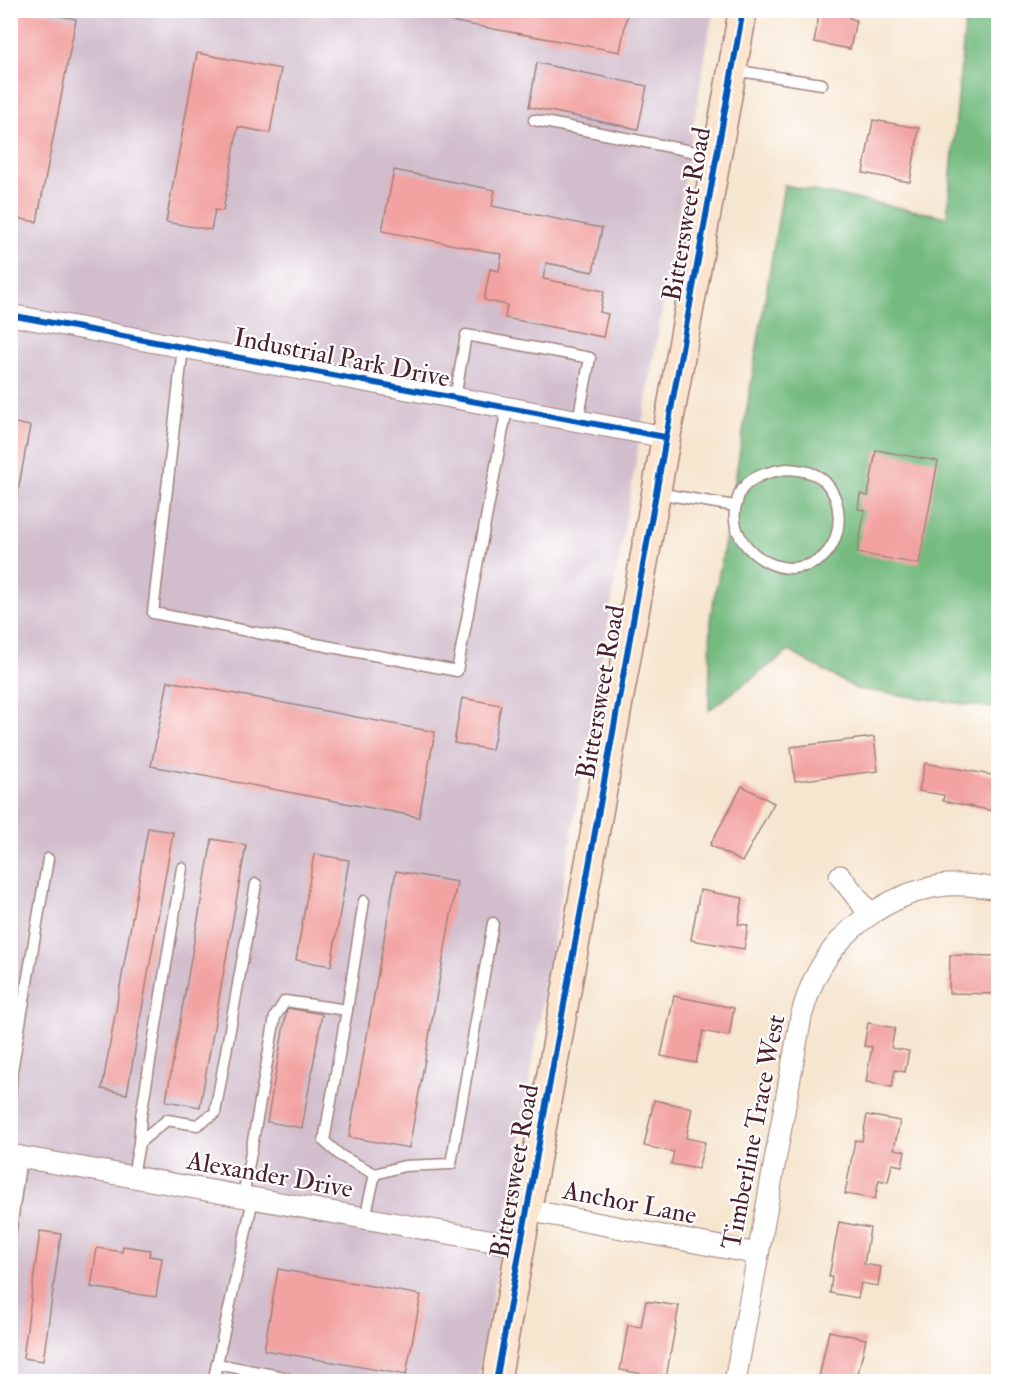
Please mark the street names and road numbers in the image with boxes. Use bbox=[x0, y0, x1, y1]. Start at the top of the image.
street label: Bittersweet Road bbox=[656, 125, 718, 304]
street label: Industrial Park Drive bbox=[231, 321, 453, 395]
street label: Bittersweet Road bbox=[570, 603, 632, 782]
street label: Timberline Trace West bbox=[716, 1012, 792, 1252]
street label: Bittersweet Road bbox=[484, 1082, 546, 1261]
street label: Alexander Drive bbox=[183, 1144, 355, 1205]
street label: Anchor Lane bbox=[559, 1174, 699, 1232]

